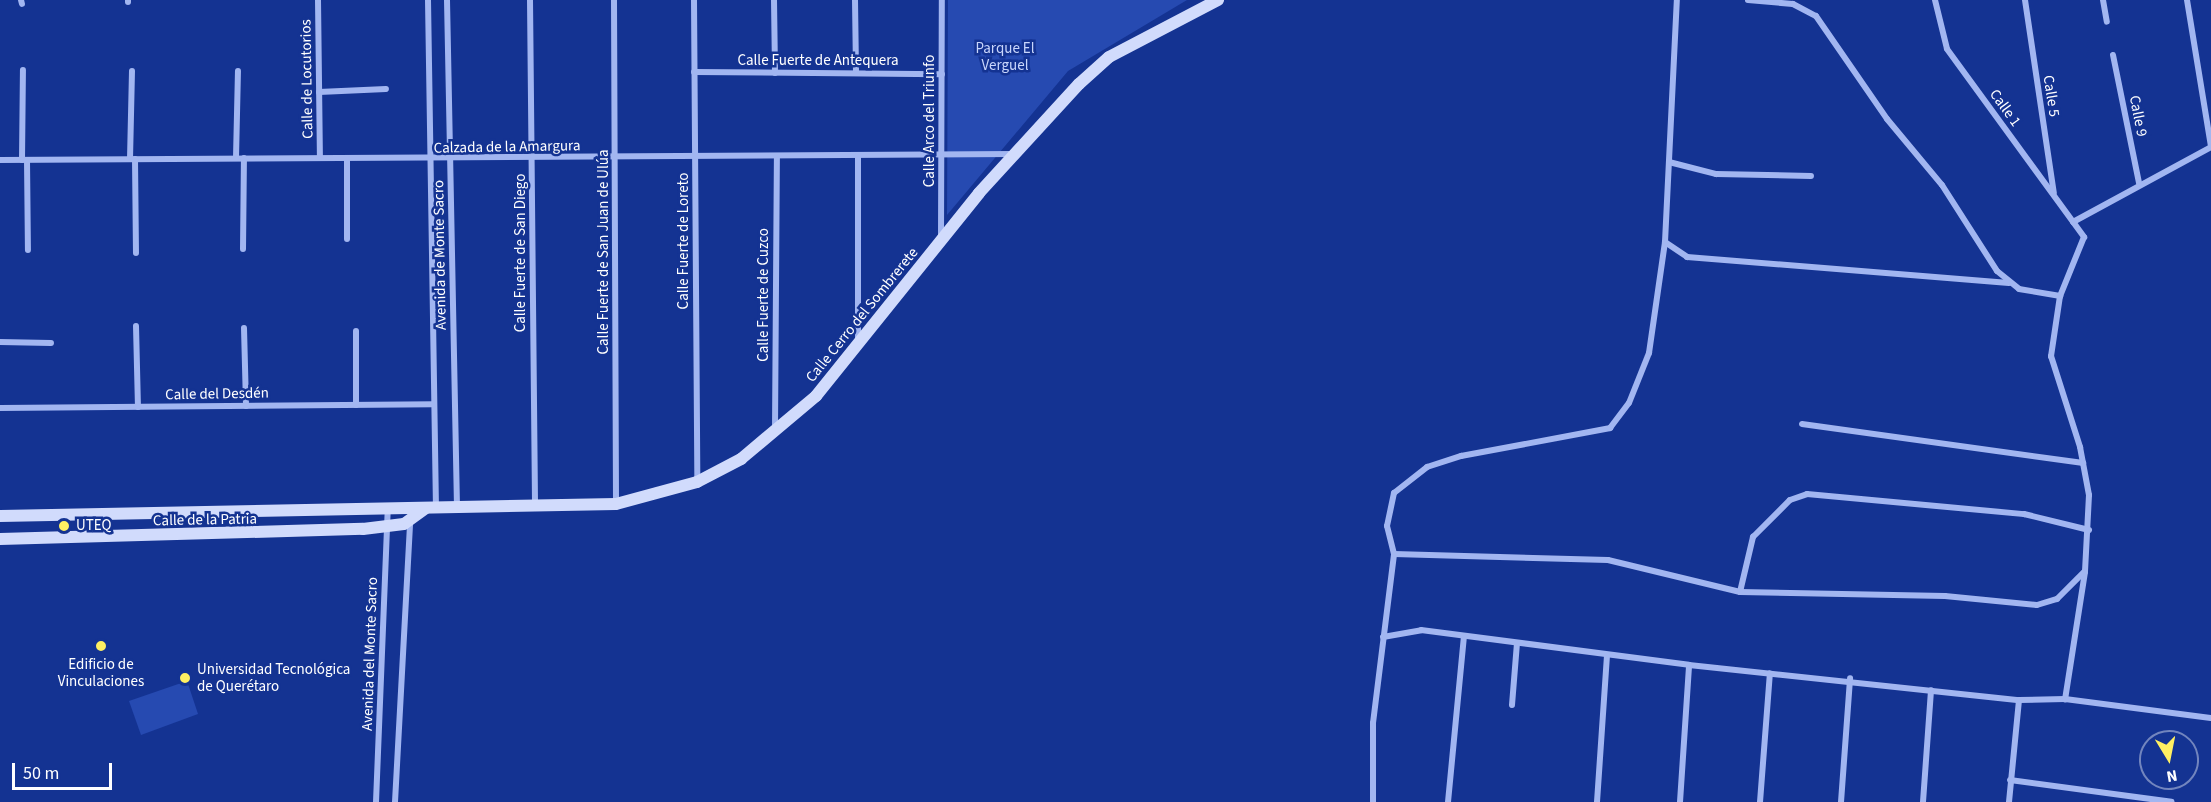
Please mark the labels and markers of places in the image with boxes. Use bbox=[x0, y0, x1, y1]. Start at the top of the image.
place label: UTEQ bbox=[76, 517, 112, 535]
marker: UTEQ bbox=[57, 519, 71, 533]
marker: Edificio de Vinculaciones bbox=[94, 639, 108, 653]
place label: Edificio de Vinculaciones bbox=[58, 655, 144, 690]
place label: Universidad Tecnológica de Querétaro bbox=[197, 660, 350, 695]
marker: Universidad Tecnológica de Querétaro bbox=[178, 671, 192, 685]

